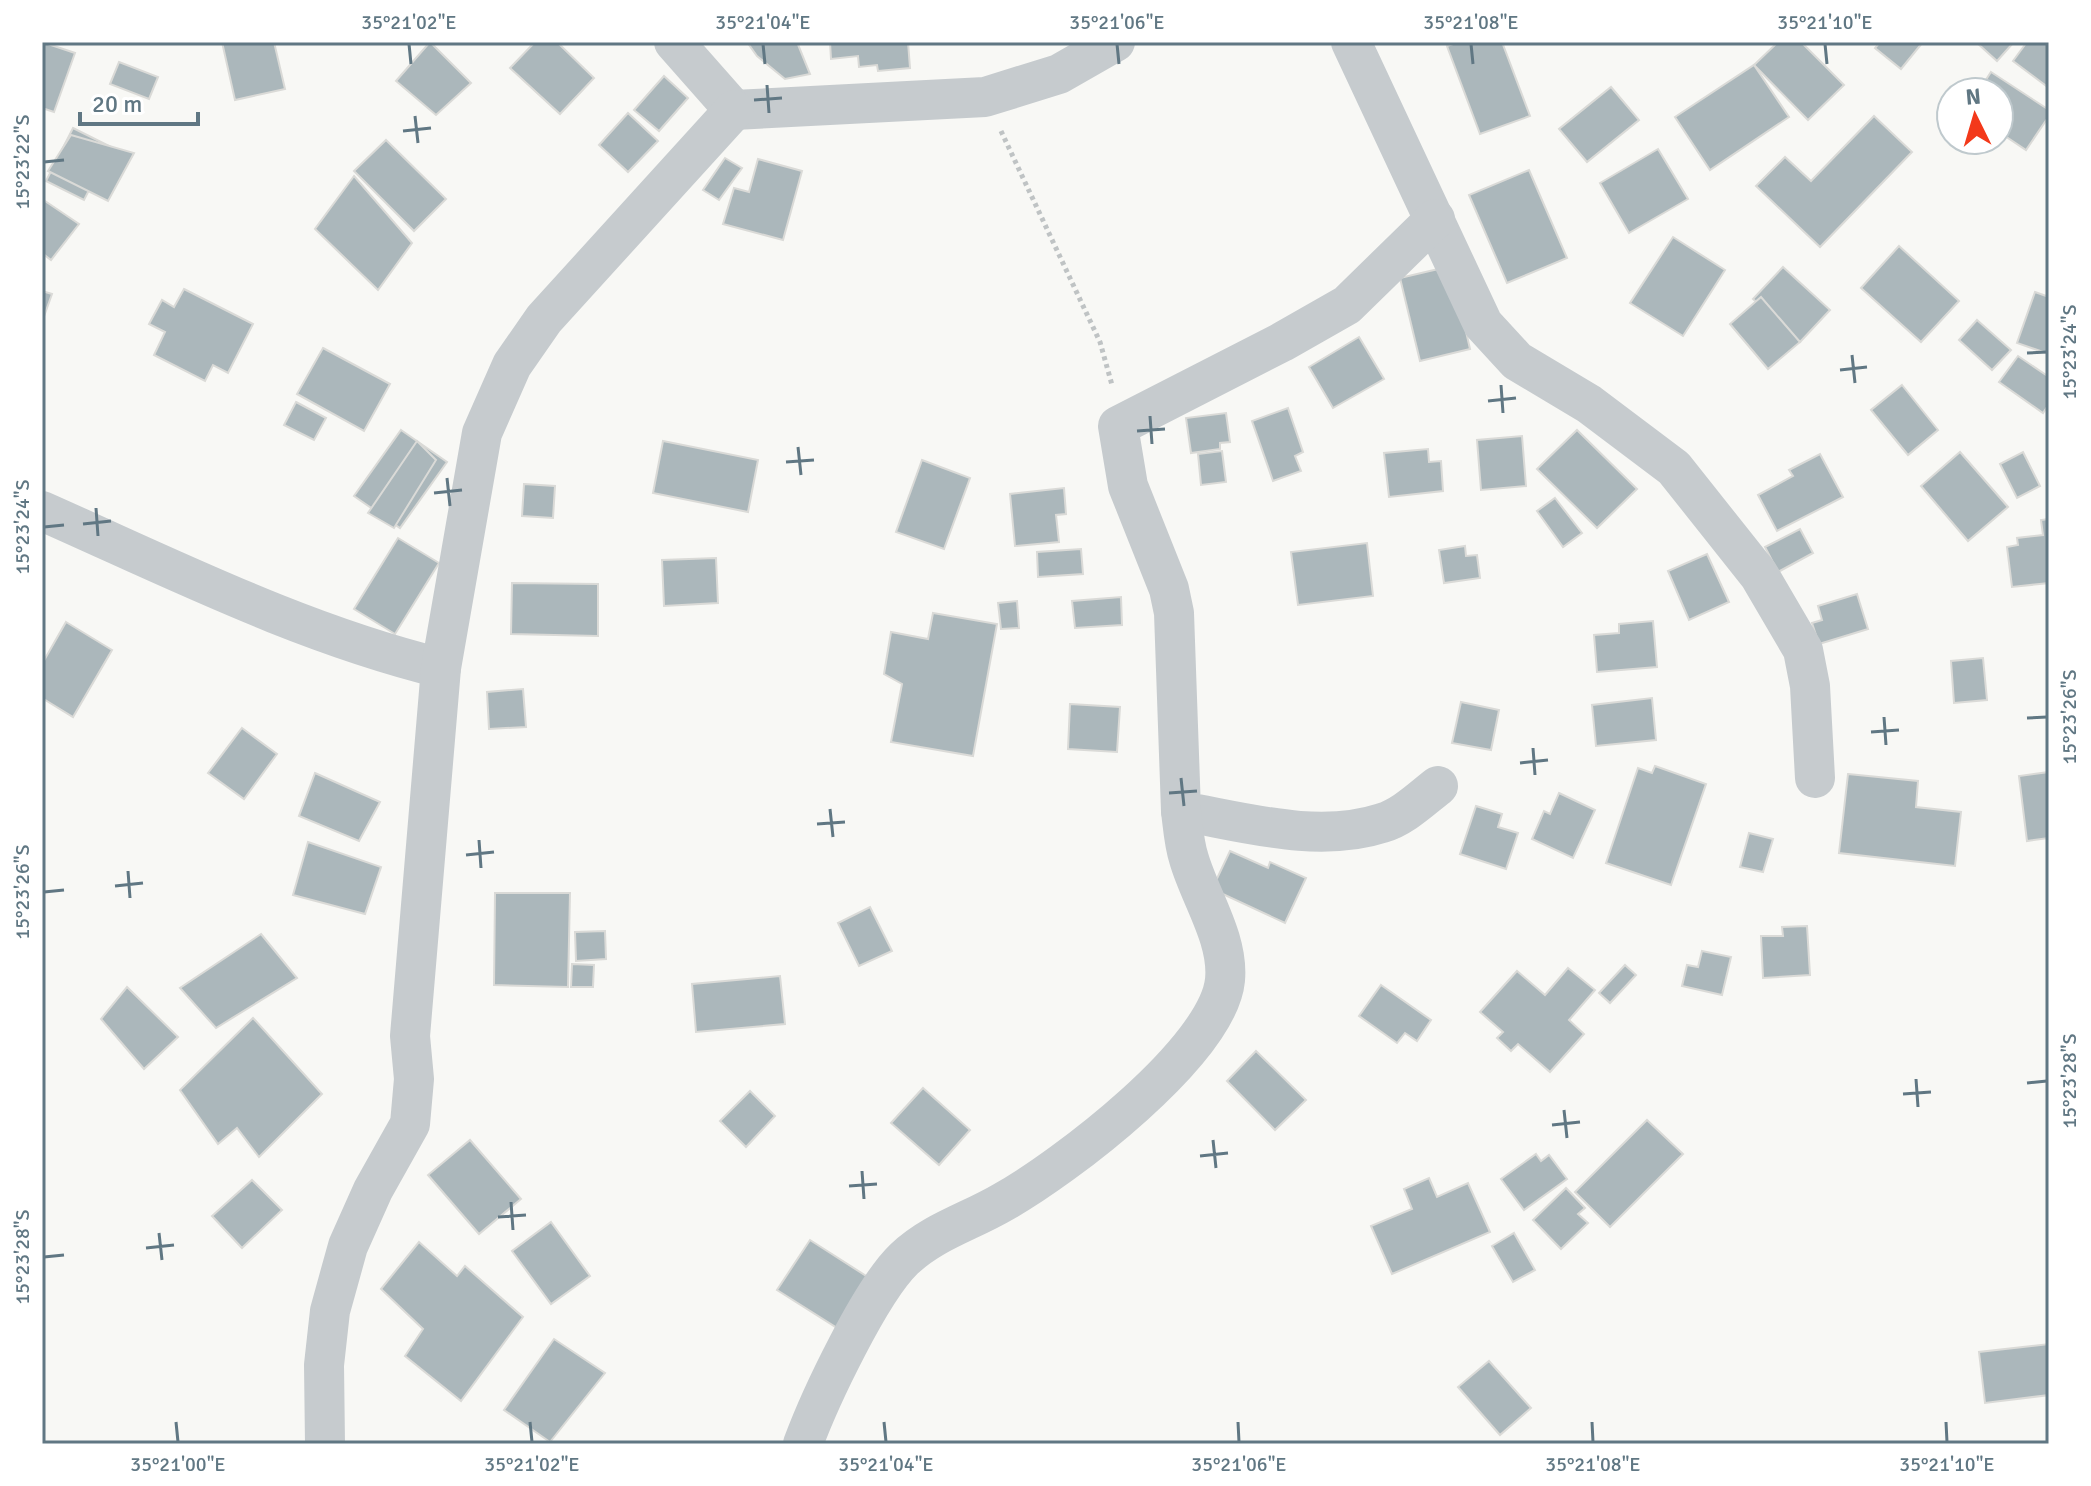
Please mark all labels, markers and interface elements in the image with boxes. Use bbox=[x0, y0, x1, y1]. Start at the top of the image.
text: 35°21'02"E bbox=[361, 10, 457, 35]
text: 35°21'04"E bbox=[715, 10, 811, 35]
text: 35°21'06"E bbox=[1069, 10, 1165, 35]
text: 35°21'08"E bbox=[1423, 10, 1519, 35]
text: 35°21'10"E bbox=[1777, 10, 1873, 35]
scale bar bbox=[80, 76, 198, 126]
north arrow bbox=[1935, 76, 2015, 156]
text: N bbox=[1964, 82, 1982, 111]
text: 20 m bbox=[92, 89, 142, 119]
text: 15°23'22"S bbox=[10, 114, 35, 210]
text: 15°23'24"S bbox=[2057, 304, 2082, 400]
text: 15°23'24"S bbox=[10, 479, 35, 575]
text: 15°23'26"S bbox=[2057, 669, 2082, 765]
text: 15°23'26"S bbox=[10, 844, 35, 940]
text: 15°23'28"S bbox=[2057, 1033, 2082, 1129]
text: 15°23'28"S bbox=[10, 1209, 35, 1305]
text: 35°21'00"E bbox=[130, 1452, 226, 1477]
text: 35°21'02"E bbox=[484, 1452, 580, 1477]
text: 35°21'04"E bbox=[838, 1452, 934, 1477]
text: 35°21'06"E bbox=[1191, 1452, 1287, 1477]
text: 35°21'08"E bbox=[1545, 1452, 1641, 1477]
text: 35°21'10"E bbox=[1899, 1452, 1995, 1477]

